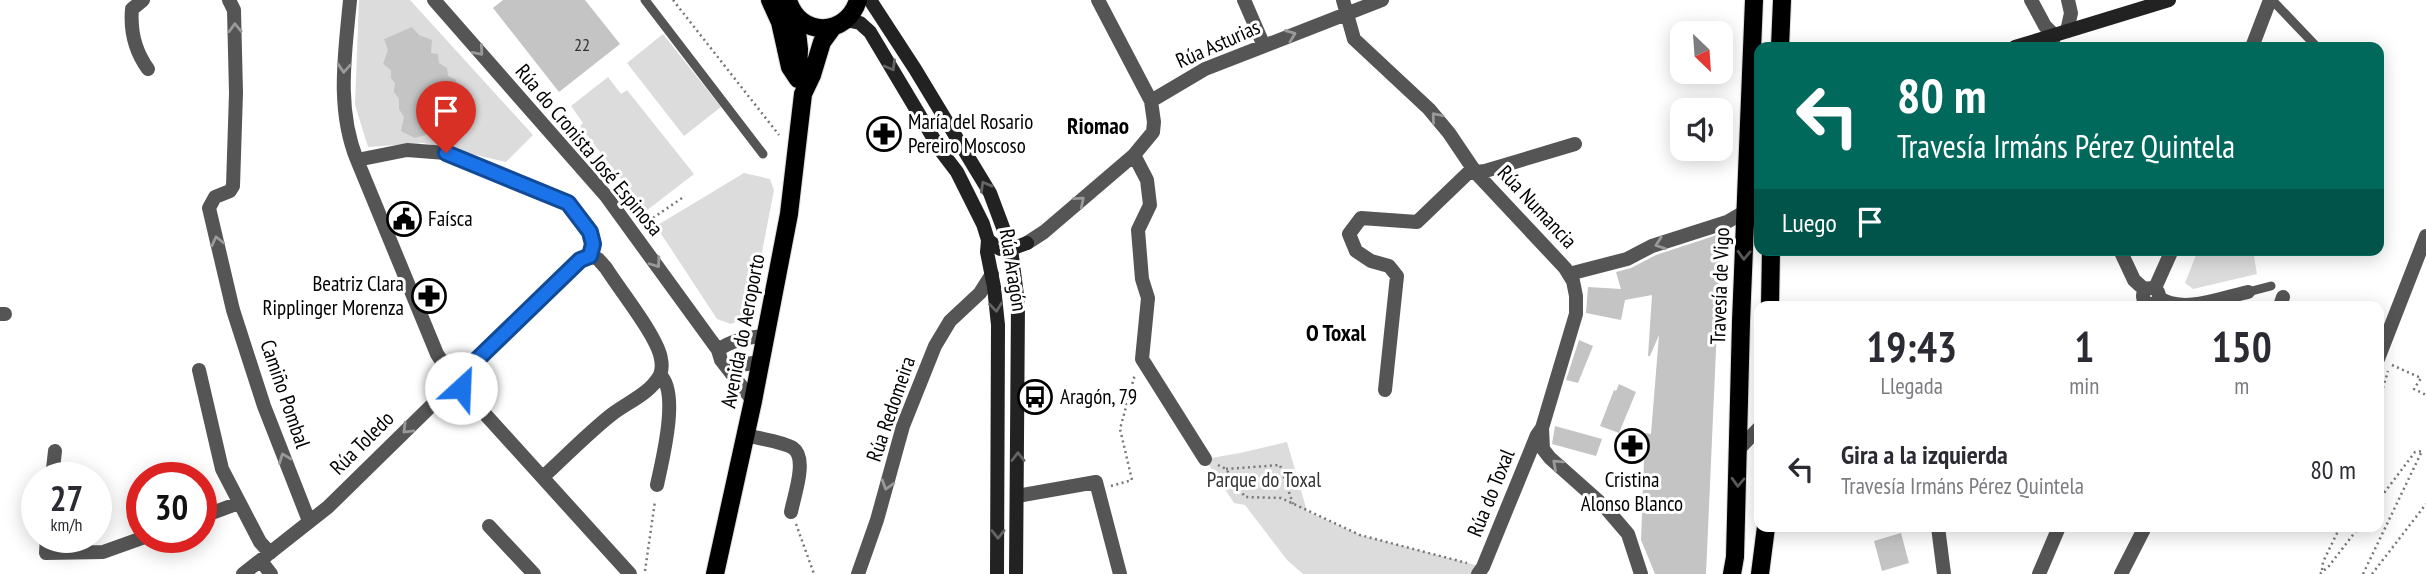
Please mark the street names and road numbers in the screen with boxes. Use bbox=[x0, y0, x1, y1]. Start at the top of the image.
street label: Rúa Asturias bbox=[1172, 13, 1264, 74]
street label: Rúa do Cronista José Espinosa bbox=[510, 58, 669, 241]
street label: Rúa Numancia bbox=[1492, 159, 1583, 254]
street label: Rúa Aragón bbox=[994, 227, 1033, 313]
street label: Travesía de Vigo bbox=[1704, 227, 1735, 345]
street label: Avenida do Aeroporto bbox=[714, 252, 771, 410]
street label: Camiño Pombal bbox=[254, 336, 317, 452]
street label: Rúa Redomeira bbox=[860, 353, 921, 465]
street label: Rúa Toledo bbox=[324, 405, 399, 480]
street label: Rúa do Toxal bbox=[1461, 445, 1520, 541]

